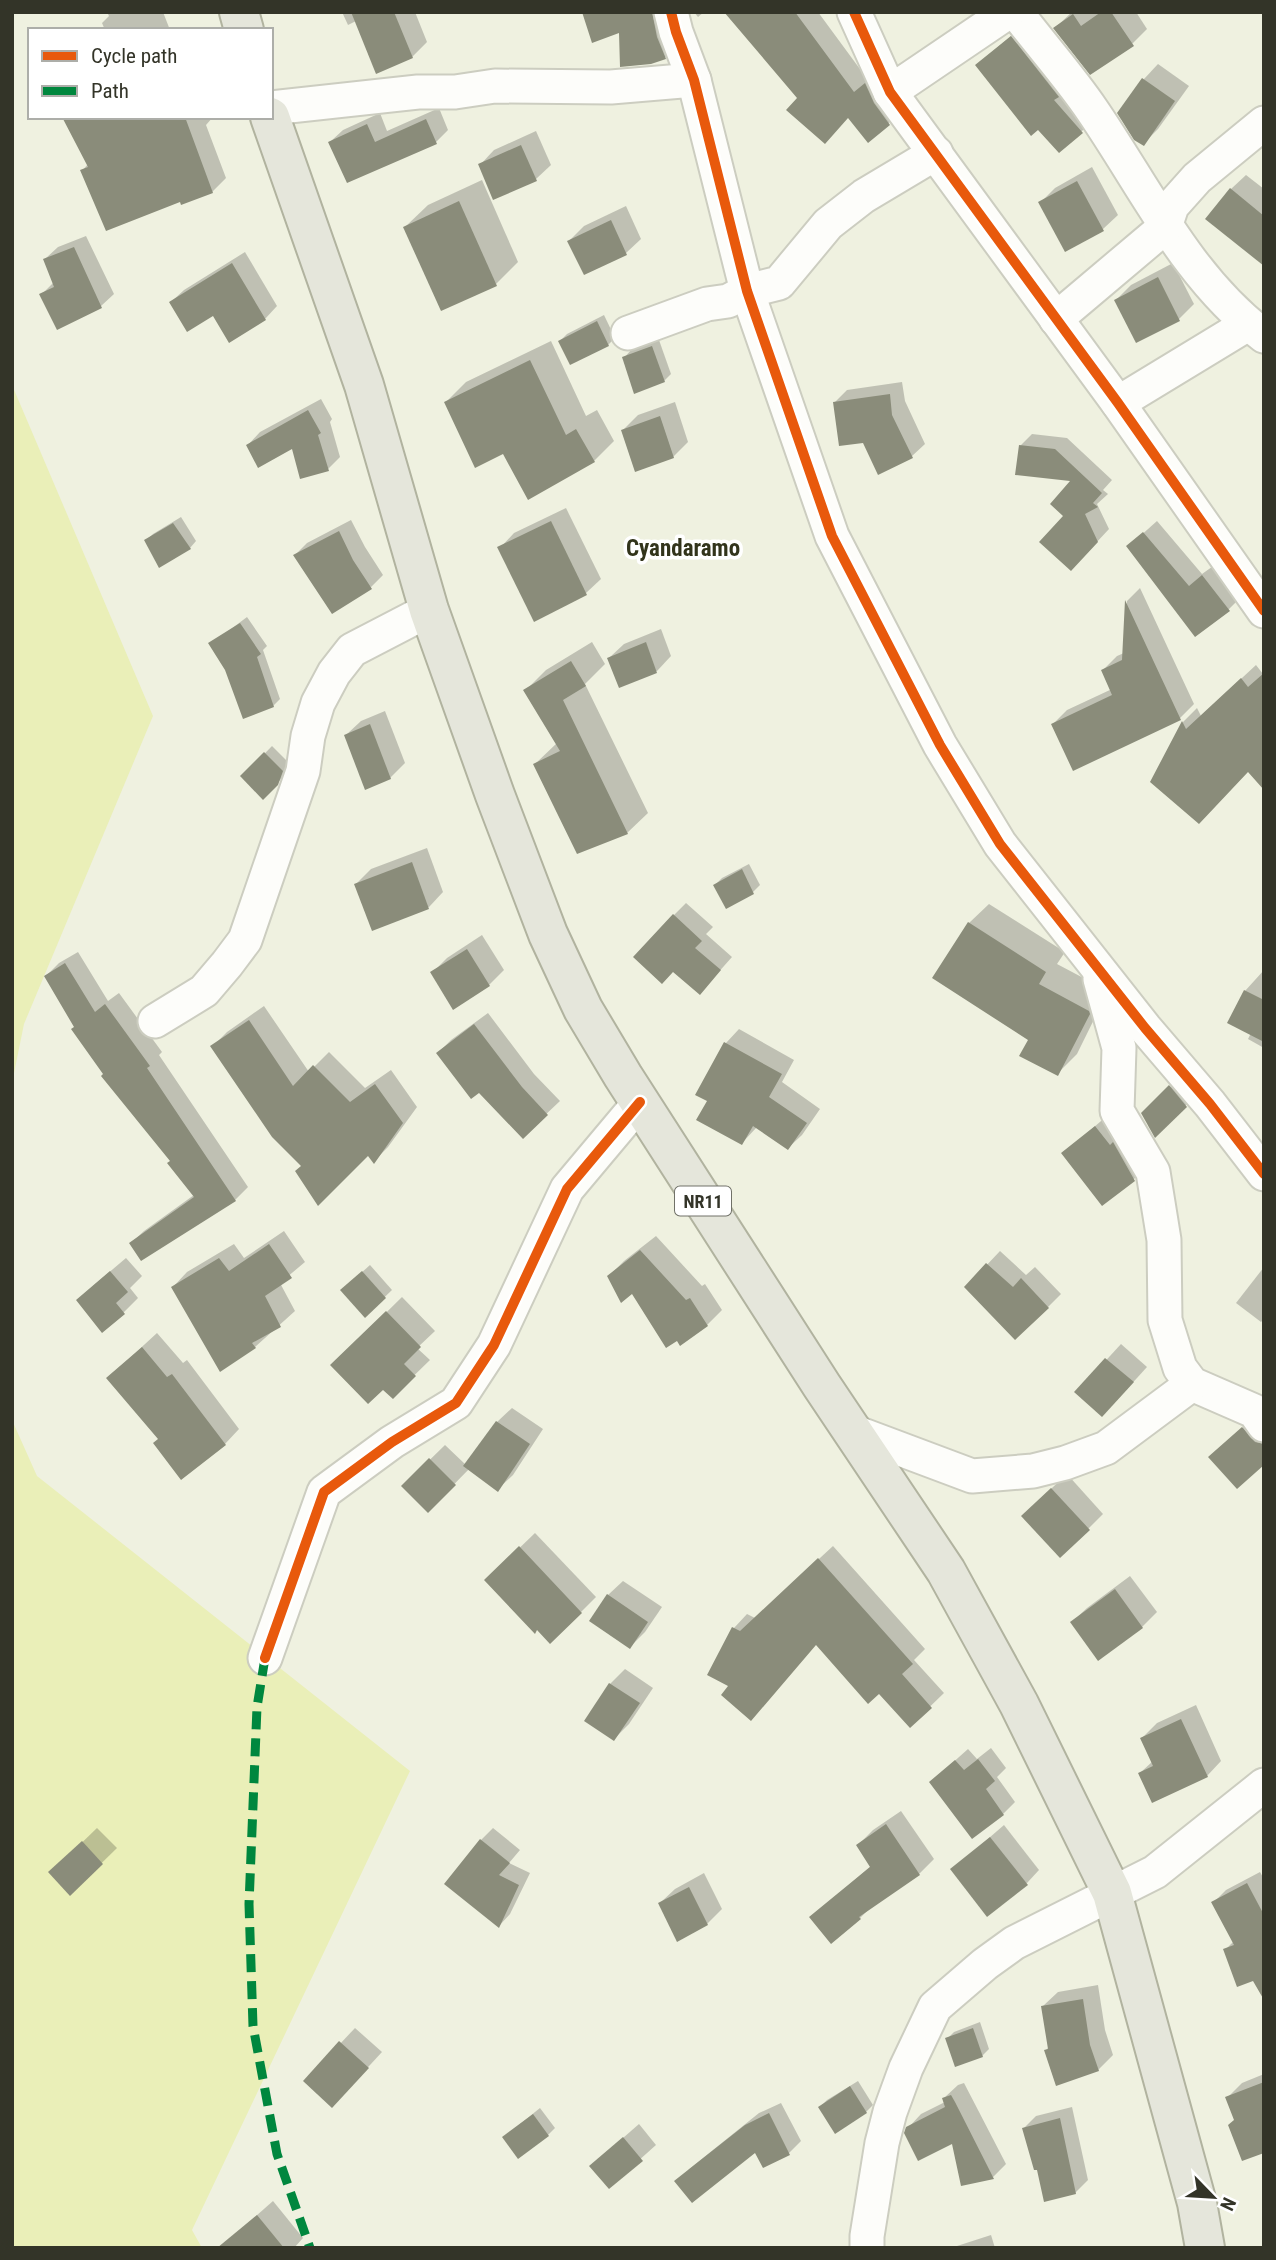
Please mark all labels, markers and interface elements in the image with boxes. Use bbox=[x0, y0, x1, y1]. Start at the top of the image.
legend bbox=[28, 28, 273, 119]
text: Cycle path bbox=[91, 44, 177, 68]
text: Path bbox=[91, 79, 129, 103]
district label: Cyandaramo bbox=[626, 535, 740, 562]
road number: NR11 bbox=[675, 1186, 731, 1216]
north arrow bbox=[1178, 2162, 1248, 2232]
text: N bbox=[1215, 2194, 1241, 2214]

